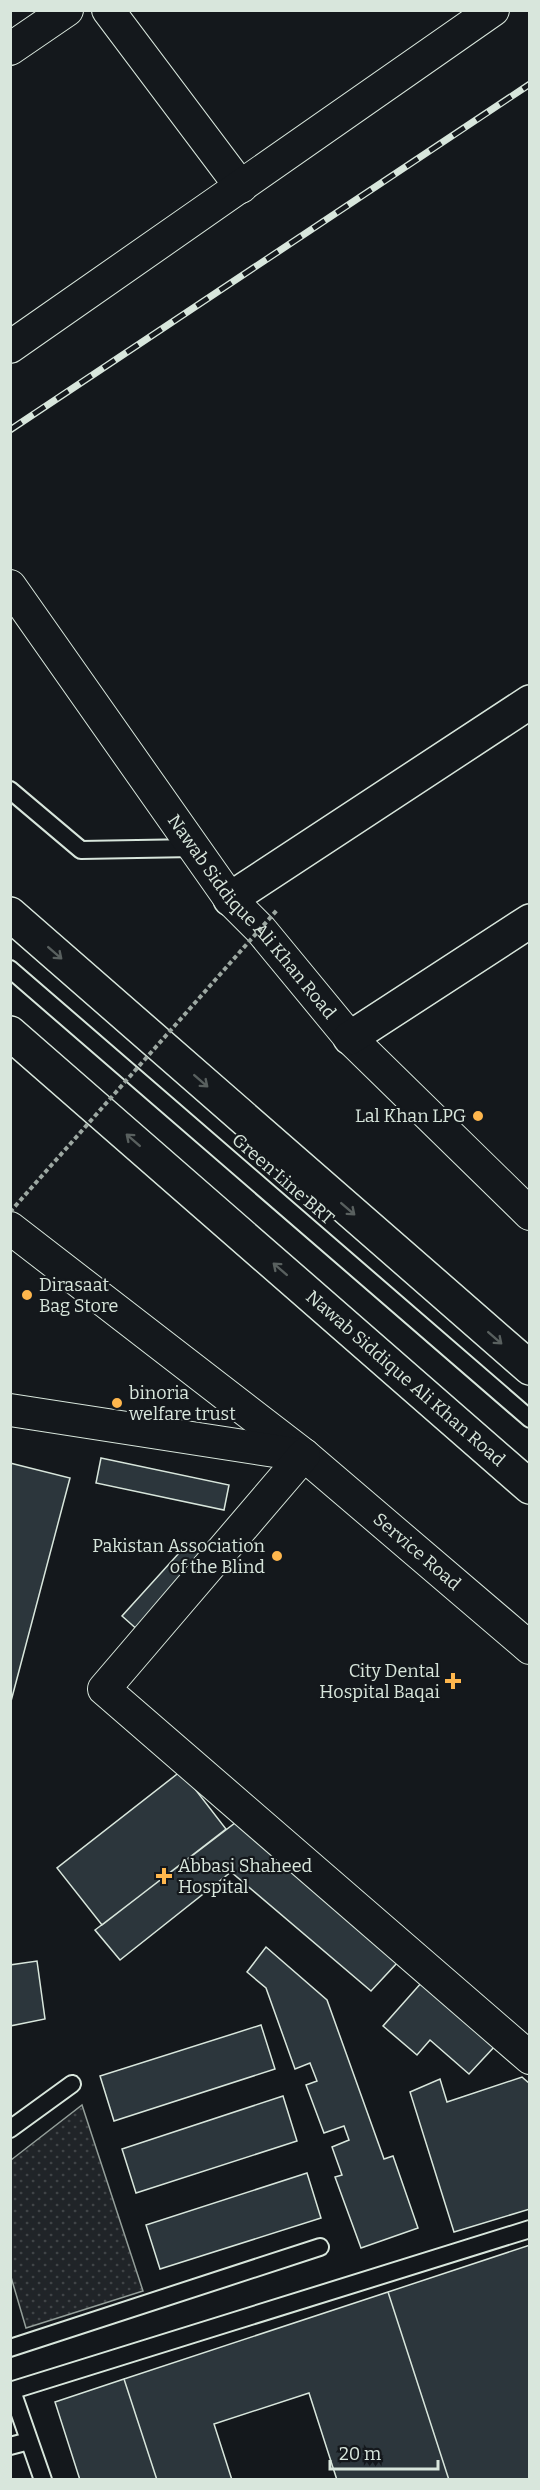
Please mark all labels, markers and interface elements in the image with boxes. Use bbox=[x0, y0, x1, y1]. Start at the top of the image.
street label: Nawab Siddique Ali Khan Road bbox=[163, 810, 341, 1024]
one-way arrow bbox=[47, 946, 62, 960]
one-way arrow bbox=[193, 1074, 208, 1088]
place label: Lal Khan LPG bbox=[355, 1105, 466, 1127]
marker: Lal Khan LPG bbox=[471, 1109, 485, 1123]
street label: Green Line BRT bbox=[227, 1129, 339, 1230]
one-way arrow bbox=[126, 1133, 141, 1147]
one-way arrow bbox=[340, 1203, 356, 1216]
one-way arrow bbox=[273, 1262, 288, 1276]
place label: Dirasaat Bag Store bbox=[39, 1274, 118, 1317]
street label: Nawab Siddique Ali Khan Road bbox=[302, 1286, 510, 1471]
marker: Dirasaat Bag Store bbox=[20, 1288, 34, 1302]
one-way arrow bbox=[487, 1331, 502, 1345]
place label: binoria welfare trust bbox=[128, 1382, 236, 1425]
marker: binoria welfare trust bbox=[110, 1396, 124, 1410]
street label: Service Road bbox=[369, 1508, 465, 1595]
place label: Pakistan Association of the Blind bbox=[92, 1535, 266, 1578]
marker: Pakistan Association of the Blind bbox=[270, 1549, 284, 1563]
place label: City Dental Hospital Baqai bbox=[319, 1660, 440, 1703]
marker: City Dental Hospital Baqai bbox=[444, 1672, 462, 1690]
place label: Abbasi Shaheed Hospital bbox=[178, 1855, 313, 1898]
marker: Abbasi Shaheed Hospital bbox=[155, 1867, 173, 1885]
scale bar bbox=[330, 2433, 438, 2471]
text: 20 m bbox=[339, 2443, 381, 2465]

